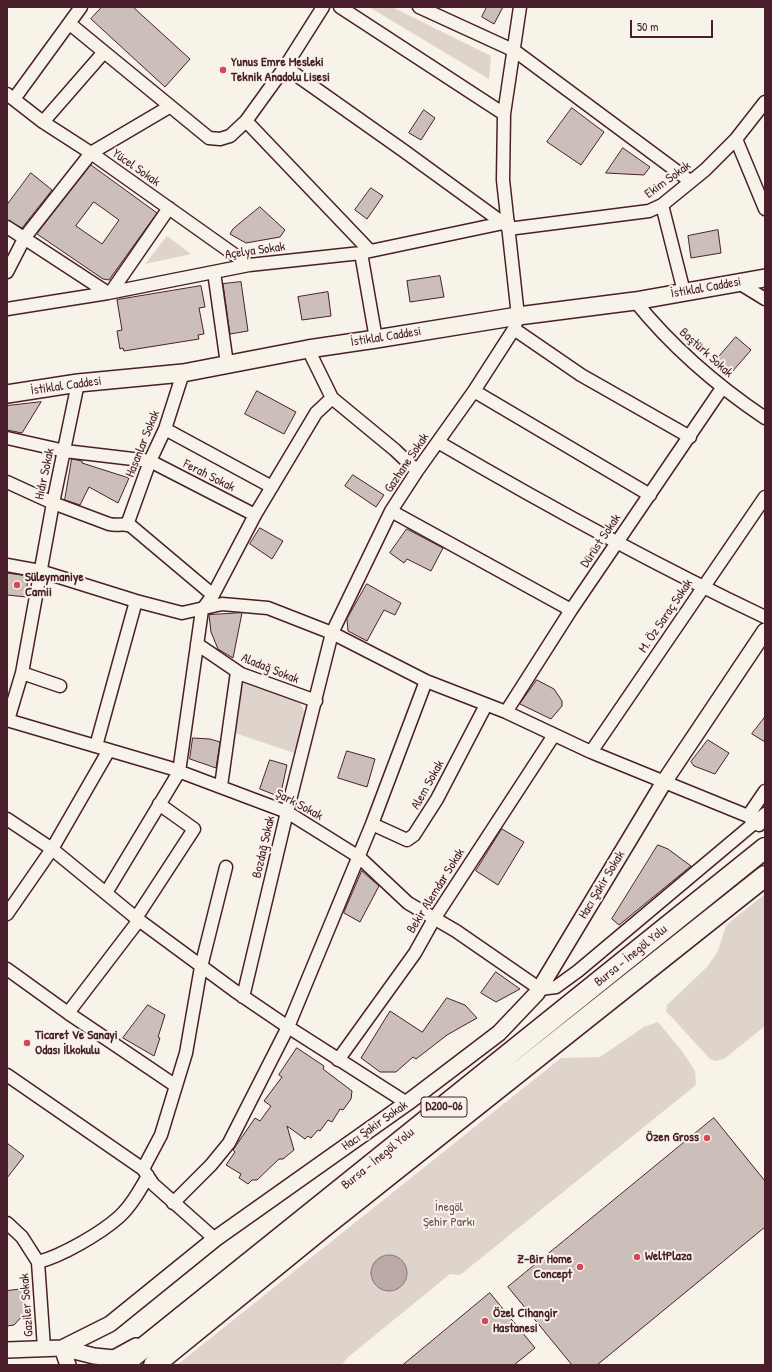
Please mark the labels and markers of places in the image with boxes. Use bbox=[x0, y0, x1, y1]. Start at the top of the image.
place label: Yunus Emre Mesleki Teknik Anadolu Lisesi bbox=[231, 55, 330, 86]
marker: Yunus Emre Mesleki Teknik Anadolu Lisesi bbox=[218, 65, 228, 75]
place label: Süleymaniye Camii bbox=[25, 570, 84, 601]
marker: Süleymaniye Camii bbox=[12, 580, 22, 590]
place label: Ticaret Ve Sanayi Odası İlkokulu bbox=[35, 1028, 118, 1059]
marker: Ticaret Ve Sanayi Odası İlkokulu bbox=[22, 1038, 32, 1048]
place label: Özen Gross bbox=[646, 1130, 699, 1146]
marker: Özen Gross bbox=[702, 1133, 712, 1143]
place label: WeltPlaza bbox=[645, 1249, 692, 1265]
place label: Z-Bir Home Concept bbox=[517, 1252, 572, 1283]
marker: WeltPlaza bbox=[632, 1252, 642, 1262]
marker: Z-Bir Home Concept bbox=[575, 1262, 585, 1272]
place label: Özel Cihangir Hastanesi bbox=[493, 1306, 558, 1337]
marker: Özel Cihangir Hastanesi bbox=[480, 1316, 490, 1326]

